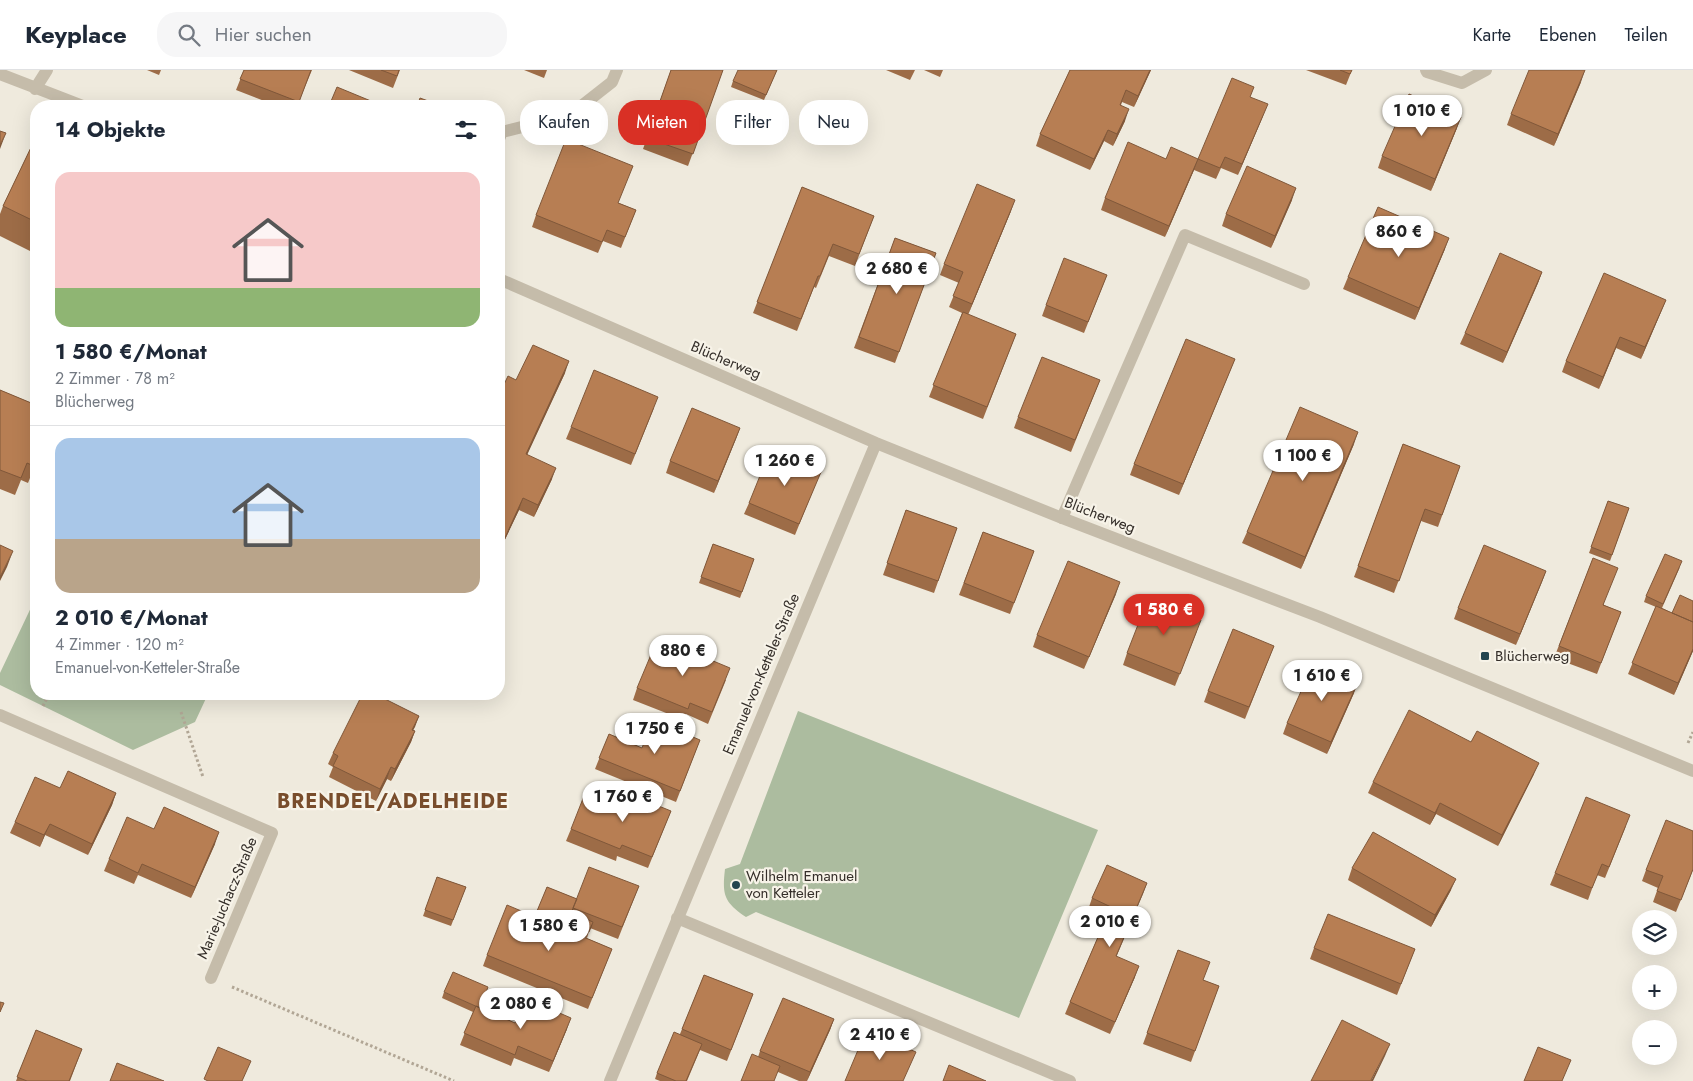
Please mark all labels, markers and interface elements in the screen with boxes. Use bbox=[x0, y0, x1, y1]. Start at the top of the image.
search box bbox=[157, 12, 507, 57]
text: Keyplace bbox=[25, 17, 127, 52]
icon: search bbox=[175, 21, 203, 49]
text: Hier suchen bbox=[215, 21, 312, 48]
text: Karte bbox=[1472, 22, 1511, 48]
text: Ebenen bbox=[1539, 22, 1597, 48]
text: Teilen bbox=[1625, 22, 1668, 48]
pin: 1 010 € bbox=[1376, 94, 1468, 137]
text: 1 010 € bbox=[1393, 99, 1451, 122]
chip: Kaufen bbox=[520, 100, 608, 145]
chip: Mieten bbox=[618, 100, 706, 145]
chip: Filter bbox=[716, 100, 789, 145]
chip: Neu bbox=[799, 100, 868, 145]
text: 14 Objekte bbox=[55, 115, 165, 145]
icon: filters bbox=[452, 116, 480, 144]
icon: home bbox=[223, 205, 313, 295]
pin: 860 € bbox=[1364, 216, 1434, 258]
text: 860 € bbox=[1376, 220, 1422, 243]
pin: 2 680 € bbox=[851, 252, 943, 295]
text: 2 680 € bbox=[866, 257, 928, 280]
street label: Blücherweg bbox=[687, 335, 765, 385]
text: 1 580 €/Monat bbox=[55, 337, 207, 367]
text: 2 Zimmer · 78 m² bbox=[55, 367, 175, 390]
text: Blücherweg bbox=[55, 390, 134, 413]
pin: 1 100 € bbox=[1257, 440, 1349, 482]
pin: 1 260 € bbox=[739, 444, 831, 487]
text: 1 100 € bbox=[1274, 444, 1332, 467]
text: 1 260 € bbox=[755, 449, 815, 472]
icon: home bbox=[223, 470, 313, 560]
street label: Blücherweg bbox=[1061, 491, 1139, 539]
street label: Emanuel-von-Ketteler-Straße bbox=[717, 590, 805, 758]
pin: 1 580 € bbox=[1118, 594, 1210, 636]
text: 1 580 € bbox=[1134, 598, 1194, 621]
text: 2 010 €/Monat bbox=[55, 603, 208, 633]
text: 4 Zimmer · 120 m² bbox=[55, 633, 184, 656]
pin: 880 € bbox=[648, 634, 718, 677]
text: 880 € bbox=[660, 639, 706, 662]
place label: Blücherweg bbox=[1495, 645, 1569, 667]
marker: Blücherweg bbox=[1479, 650, 1491, 662]
text: Emanuel-von-Ketteler-Straße bbox=[55, 656, 240, 679]
pin: 1 610 € bbox=[1276, 660, 1368, 702]
text: 1 610 € bbox=[1293, 664, 1351, 687]
pin: 1 750 € bbox=[609, 712, 701, 755]
text: 1 750 € bbox=[626, 717, 684, 740]
pin: 1 760 € bbox=[577, 780, 669, 823]
text: 1 760 € bbox=[593, 785, 653, 808]
district label: BRENDEL/ADELHEIDE bbox=[277, 787, 509, 816]
street label: Marie-Juchacz-Straße bbox=[191, 833, 263, 962]
place label: Wilhelm Emanuel von Ketteler bbox=[746, 865, 858, 904]
marker: Wilhelm Emanuel von Ketteler bbox=[730, 879, 742, 891]
pin: 2 010 € bbox=[1064, 906, 1156, 948]
pin: 1 580 € bbox=[503, 910, 595, 952]
text: 2 010 € bbox=[1080, 910, 1140, 933]
map controls bbox=[1632, 910, 1677, 1065]
button: layers bbox=[1632, 910, 1677, 955]
text: 1 580 € bbox=[519, 914, 579, 937]
button: + bbox=[1632, 965, 1677, 1010]
pin: 2 080 € bbox=[475, 988, 567, 1030]
text: 2 080 € bbox=[490, 992, 552, 1015]
pin: 2 410 € bbox=[834, 1018, 926, 1061]
button: − bbox=[1632, 1020, 1677, 1065]
text: 2 410 € bbox=[850, 1023, 910, 1046]

